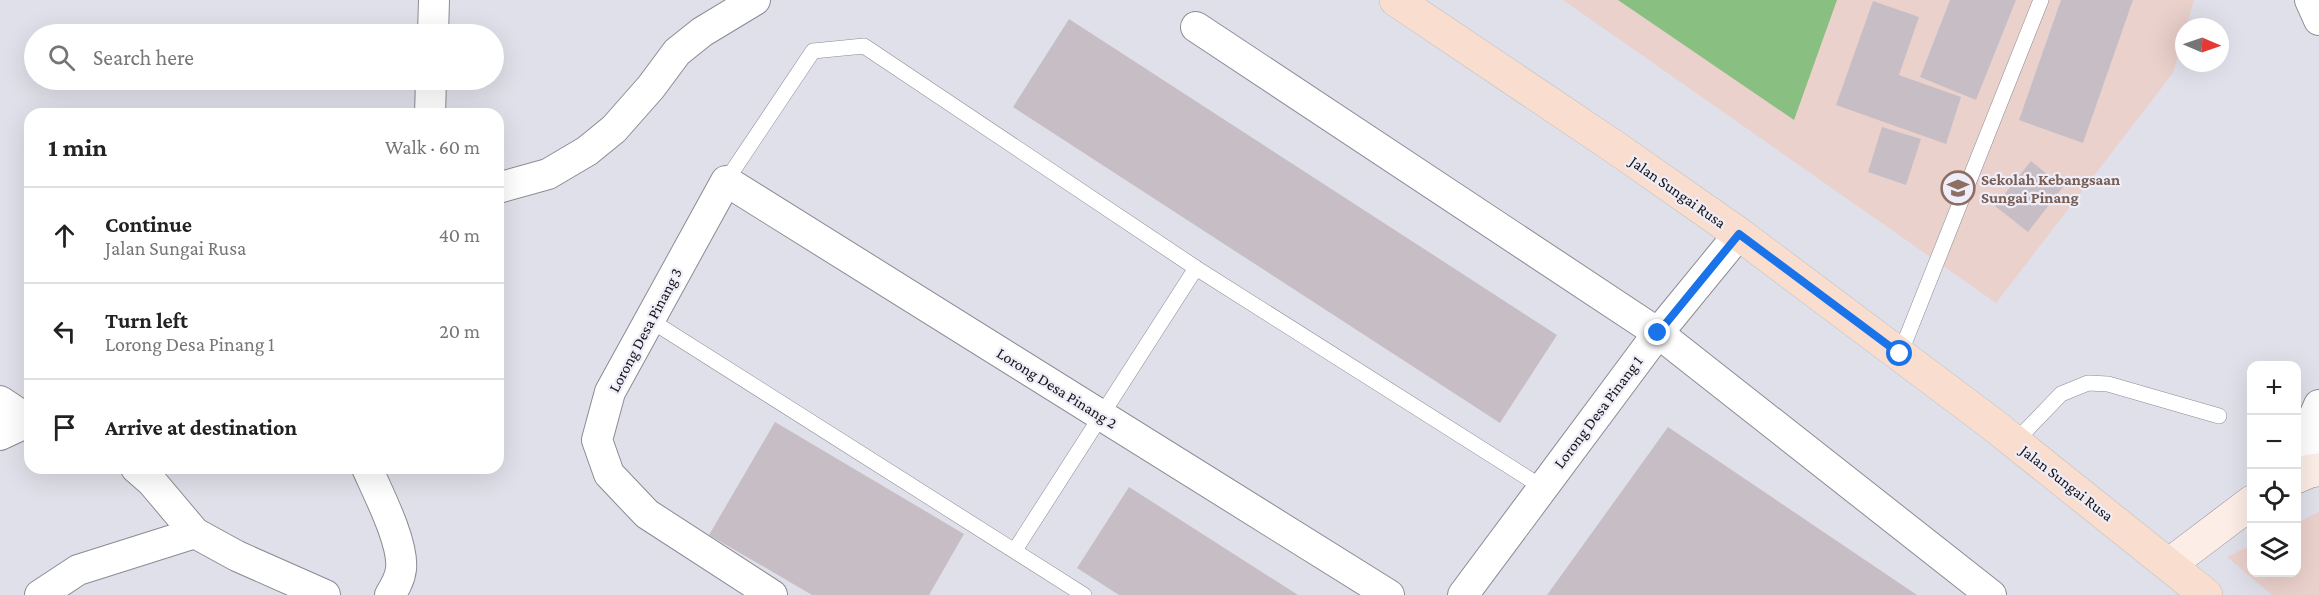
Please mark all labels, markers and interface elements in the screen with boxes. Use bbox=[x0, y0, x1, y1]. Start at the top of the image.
north arrow bbox=[2175, 18, 2229, 72]
search box bbox=[24, 24, 504, 90]
icon: search bbox=[45, 41, 78, 74]
text: Search here bbox=[93, 45, 194, 70]
text: 1 min bbox=[48, 133, 107, 162]
text: Walk · 60 m bbox=[385, 136, 480, 158]
street label: Jalan Sungai Rusa bbox=[1625, 151, 1730, 233]
school or university icon: Sekolah Kebangsaan Sungai Pinang bbox=[1940, 170, 1976, 206]
place label: Sekolah Kebangsaan Sungai Pinang bbox=[1981, 171, 2120, 206]
text: Continue bbox=[105, 212, 192, 237]
icon: ahead bbox=[48, 219, 81, 252]
text: 40 m bbox=[439, 224, 480, 246]
text: Jalan Sungai Rusa bbox=[105, 237, 246, 259]
street label: Lorong Desa Pinang 3 bbox=[605, 265, 686, 395]
text: Turn left bbox=[105, 308, 188, 333]
icon: left bbox=[48, 315, 81, 348]
route end bbox=[1644, 319, 1670, 345]
text: 20 m bbox=[439, 320, 480, 342]
text: Lorong Desa Pinang 1 bbox=[105, 333, 275, 355]
route start bbox=[1886, 340, 1912, 366]
street label: Lorong Desa Pinang 2 bbox=[993, 344, 1120, 433]
street label: Lorong Desa Pinang 1 bbox=[1550, 353, 1646, 472]
map controls bbox=[2247, 361, 2301, 577]
button: + bbox=[2247, 361, 2301, 415]
icon: arrive bbox=[48, 411, 81, 444]
text: Arrive at destination bbox=[105, 415, 297, 440]
button: − bbox=[2247, 415, 2301, 469]
street label: Jalan Sungai Rusa bbox=[2015, 440, 2117, 526]
button: locate bbox=[2247, 469, 2301, 523]
button: layers bbox=[2247, 523, 2301, 577]

